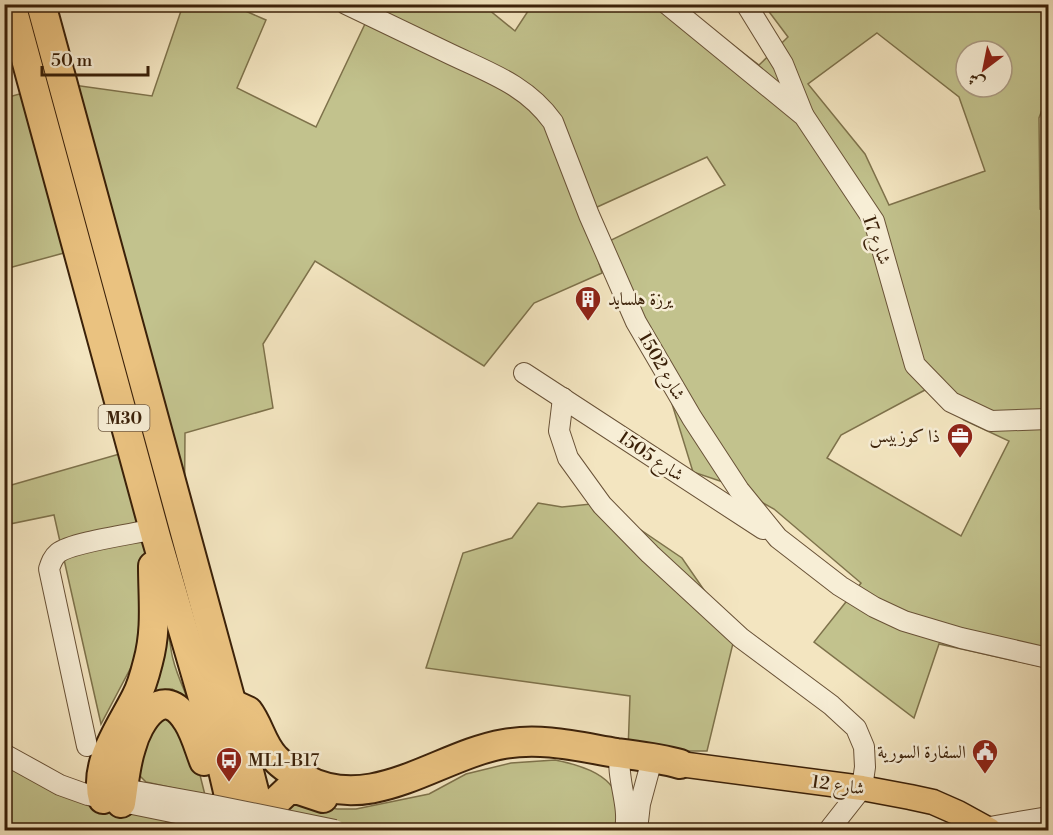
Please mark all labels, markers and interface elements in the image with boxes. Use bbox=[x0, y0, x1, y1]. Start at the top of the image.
scale bar bbox=[42, 39, 148, 77]
north arrow bbox=[954, 39, 1014, 99]
text: 50 m bbox=[51, 49, 93, 72]
text: ش bbox=[965, 68, 989, 94]
street label: شارع 17 bbox=[854, 212, 896, 269]
building icon: يرزة هلسايد bbox=[573, 284, 603, 322]
place label: يرزة هلسايد bbox=[608, 288, 674, 311]
street label: شارع 1502 bbox=[630, 328, 690, 406]
road number: M30 bbox=[98, 405, 150, 431]
office icon: ذا كوزبيس bbox=[945, 421, 975, 459]
place label: ذا كوزبيس bbox=[870, 425, 940, 448]
street label: شارع 1505 bbox=[612, 426, 688, 489]
public building icon: السفارة السورية bbox=[970, 737, 1000, 775]
place label: السفارة السورية bbox=[877, 741, 966, 764]
bus stop icon: ML1-B17 bbox=[214, 745, 244, 783]
place label: ML1-B17 bbox=[248, 749, 319, 772]
street label: شارع 12 bbox=[809, 770, 866, 804]

